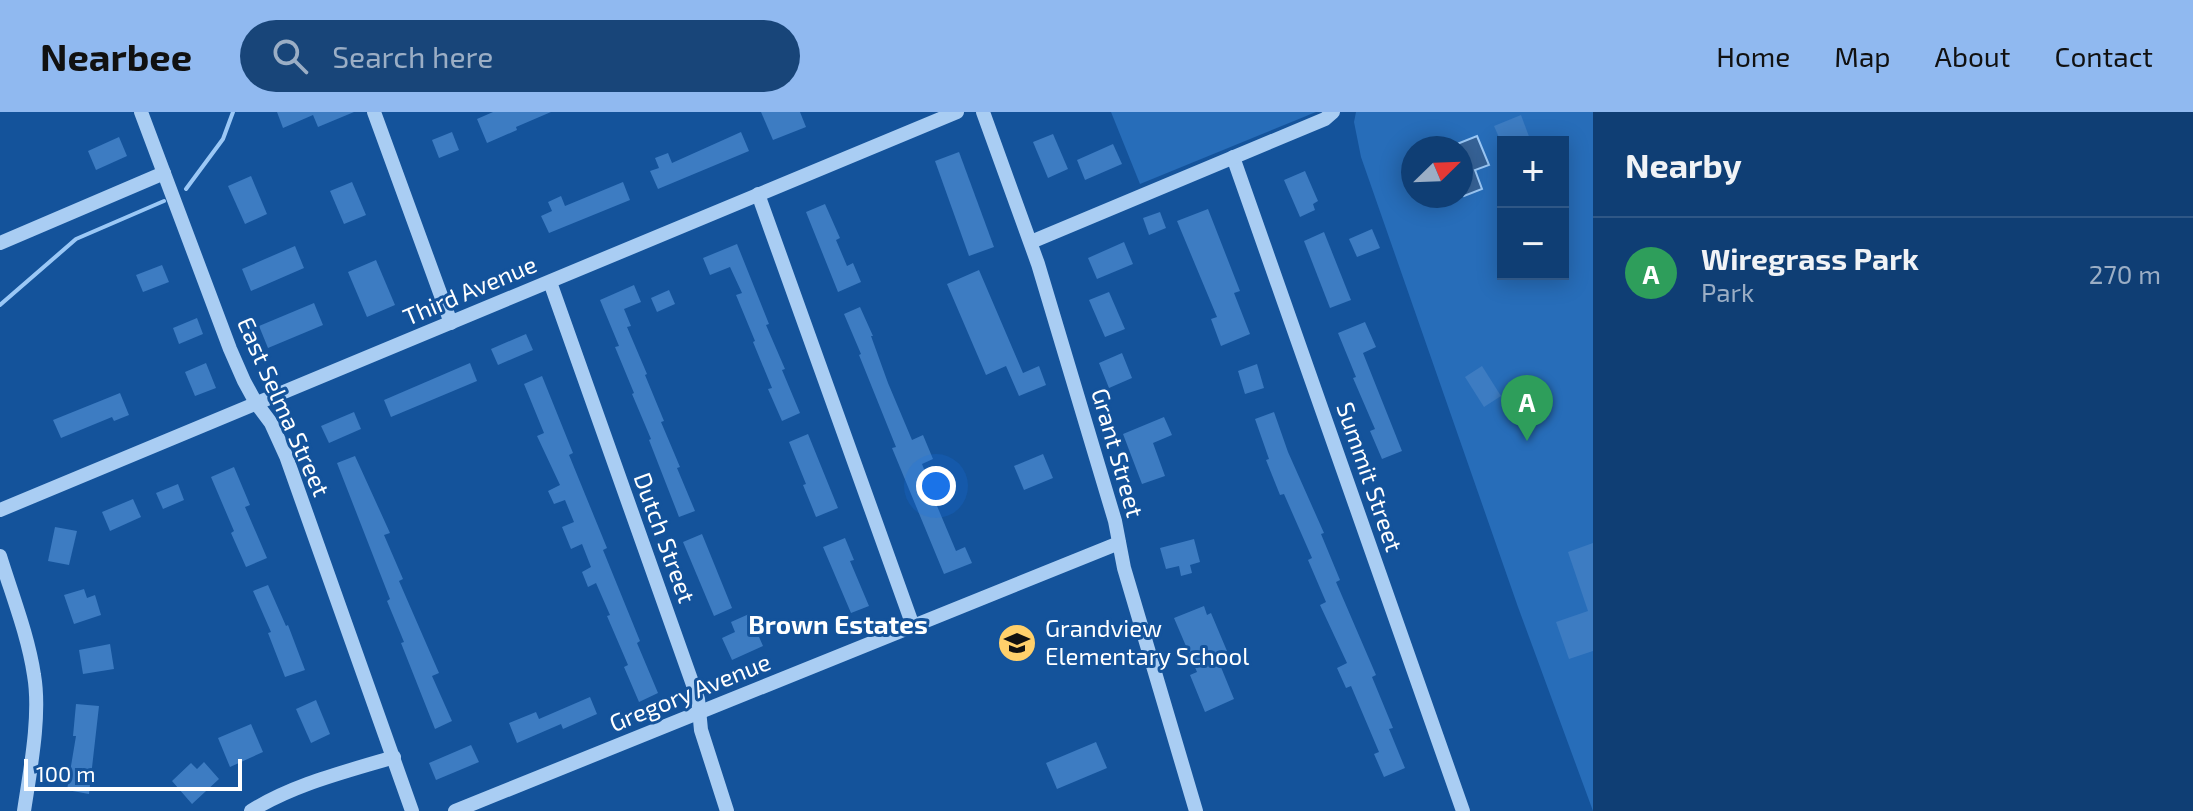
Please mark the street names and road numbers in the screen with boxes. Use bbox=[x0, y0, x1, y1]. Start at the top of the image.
street label: Third Avenue bbox=[398, 248, 541, 331]
street label: East Selma Street bbox=[232, 312, 337, 500]
street label: Grant Street bbox=[1086, 385, 1151, 521]
street label: Summit Street bbox=[1331, 398, 1410, 555]
street label: Dutch Street bbox=[628, 468, 702, 607]
street label: Gregory Avenue bbox=[605, 646, 774, 737]

